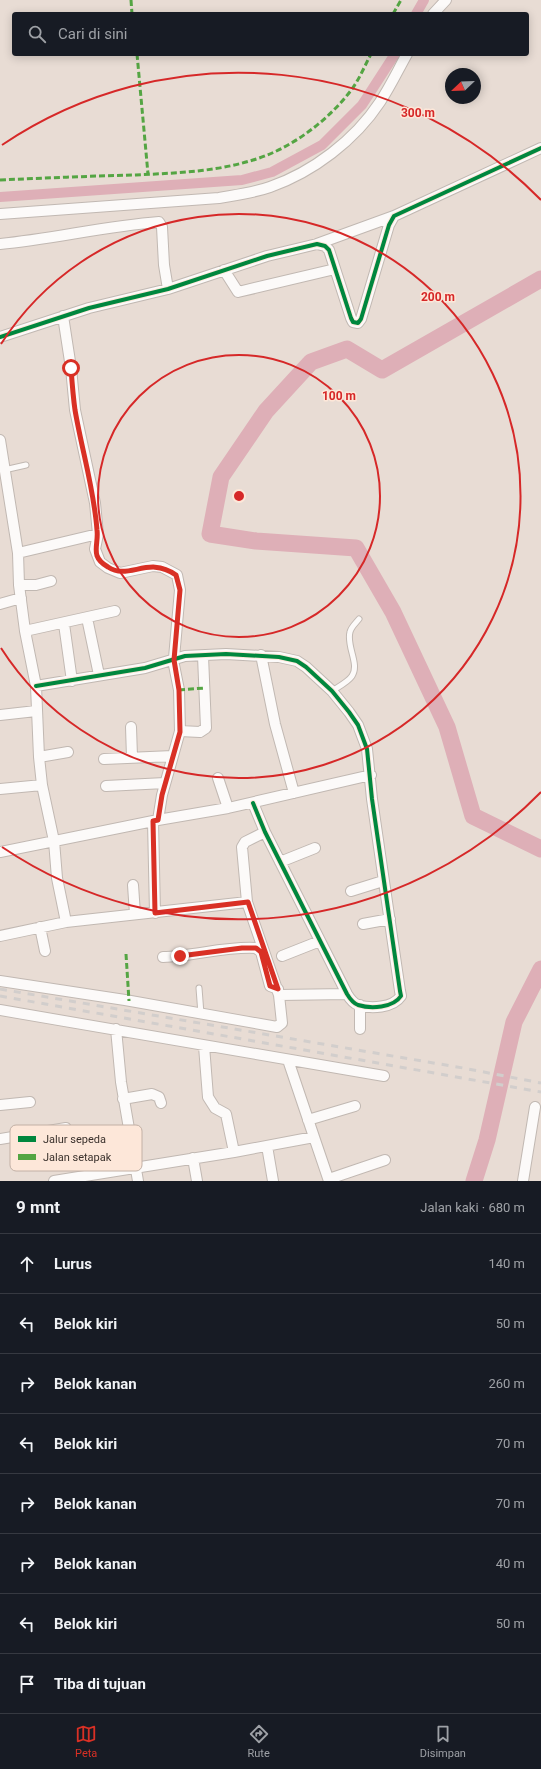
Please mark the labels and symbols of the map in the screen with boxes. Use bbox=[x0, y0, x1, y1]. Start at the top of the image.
north arrow bbox=[445, 68, 481, 104]
text: 300 m bbox=[401, 106, 435, 120]
text: 200 m bbox=[421, 290, 455, 304]
route start bbox=[62, 359, 80, 377]
text: 100 m bbox=[322, 389, 356, 403]
centre of rings bbox=[232, 489, 246, 503]
route end bbox=[171, 947, 189, 965]
legend bbox=[10, 1125, 142, 1171]
text: Jalur sepeda bbox=[43, 1133, 106, 1146]
text: Jalan setapak bbox=[43, 1151, 112, 1164]

